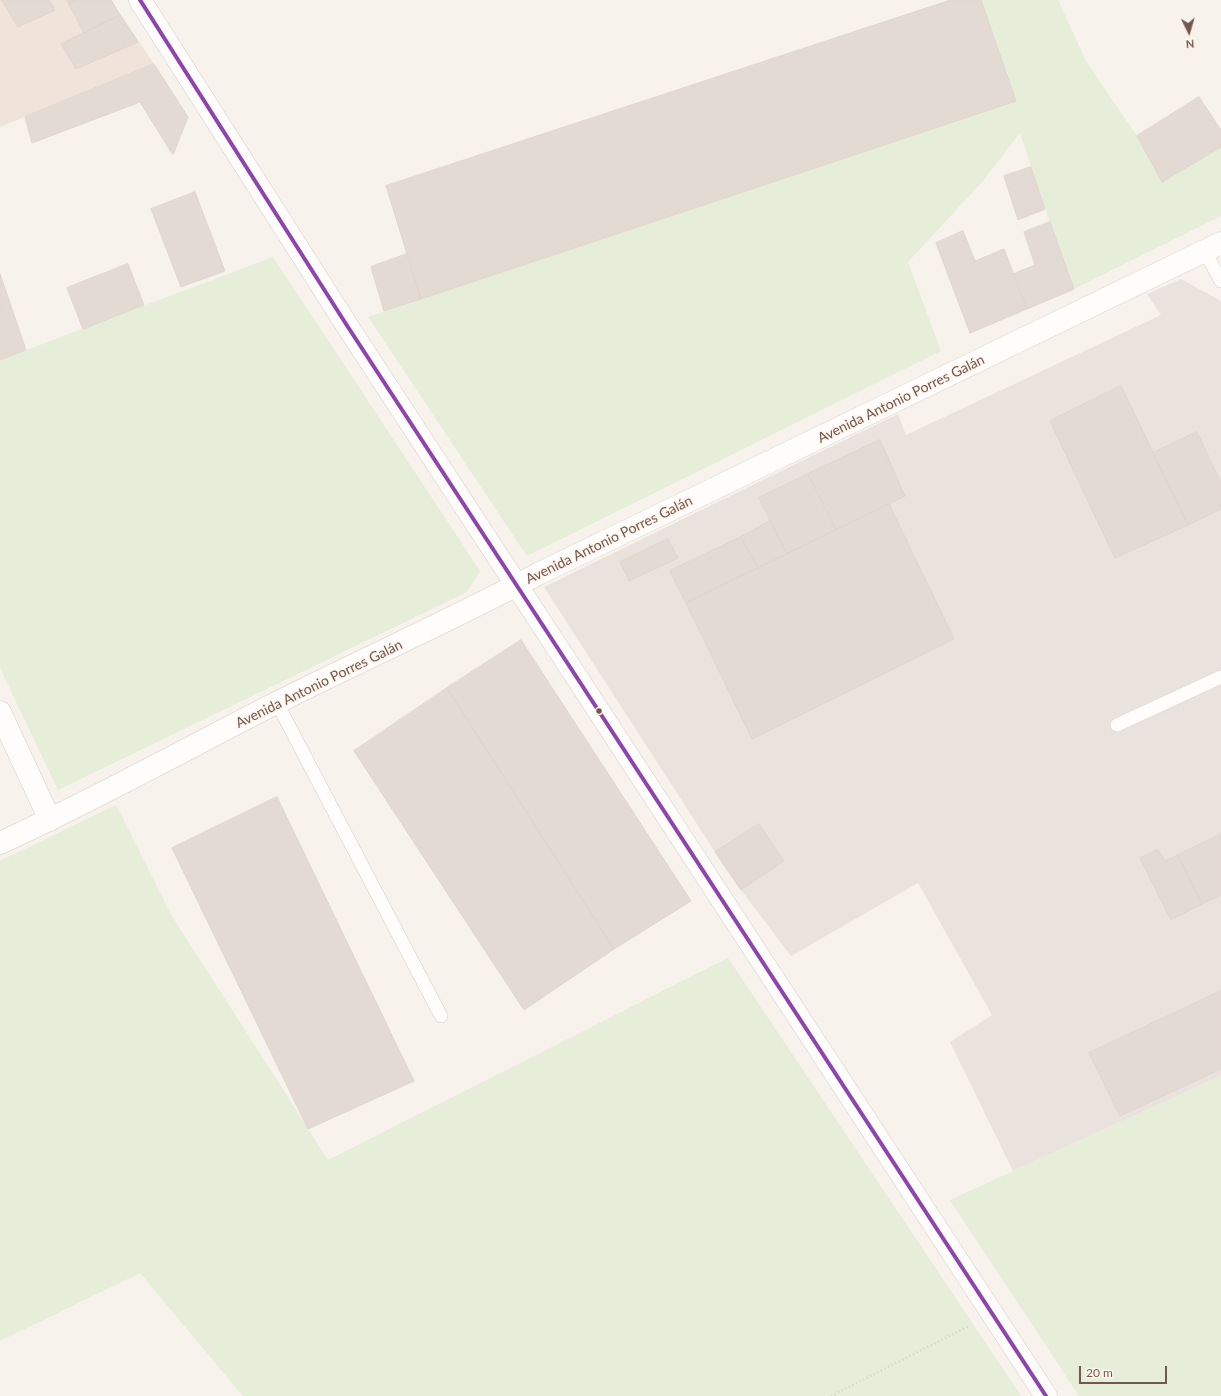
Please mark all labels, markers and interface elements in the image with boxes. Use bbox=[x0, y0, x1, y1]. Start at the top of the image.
north arrow bbox=[1169, 12, 1209, 52]
text: N bbox=[1185, 38, 1195, 51]
street label: Avenida Antonio Porres Galán bbox=[815, 351, 987, 447]
street label: Avenida Antonio Porres Galán bbox=[523, 492, 695, 588]
street label: Avenida Antonio Porres Galán bbox=[233, 636, 405, 732]
unlabelled marker bbox=[594, 706, 604, 716]
scale bar bbox=[1081, 1358, 1169, 1384]
text: 20 m bbox=[1086, 1365, 1113, 1380]

